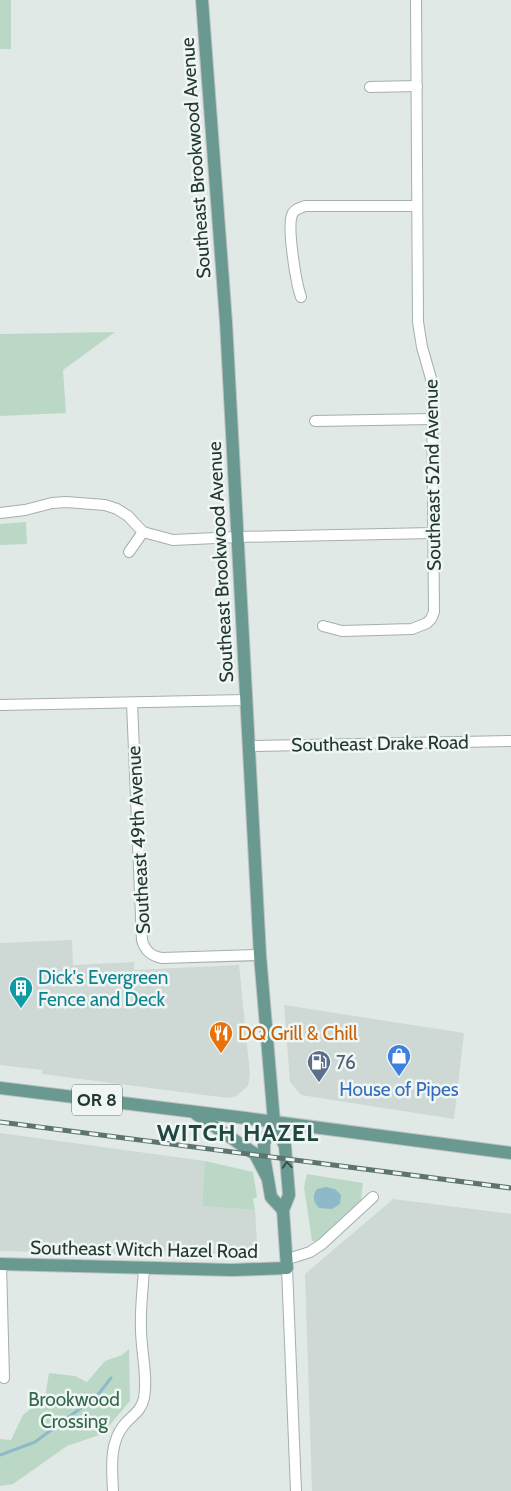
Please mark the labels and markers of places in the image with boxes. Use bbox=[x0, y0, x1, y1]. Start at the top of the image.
place label: Dick's Evergreen Fence and Deck bbox=[38, 966, 168, 1011]
building icon: Dick's Evergreen Fence and Deck bbox=[8, 975, 34, 1009]
restaurant icon: DQ Grill & Chill bbox=[208, 1020, 234, 1054]
place label: DQ Grill & Chill bbox=[238, 1022, 358, 1045]
shop icon: House of Pipes bbox=[386, 1043, 412, 1077]
fuel station icon: 76 bbox=[306, 1049, 332, 1083]
place label: 76 bbox=[336, 1051, 356, 1074]
place label: House of Pipes bbox=[339, 1078, 459, 1101]

